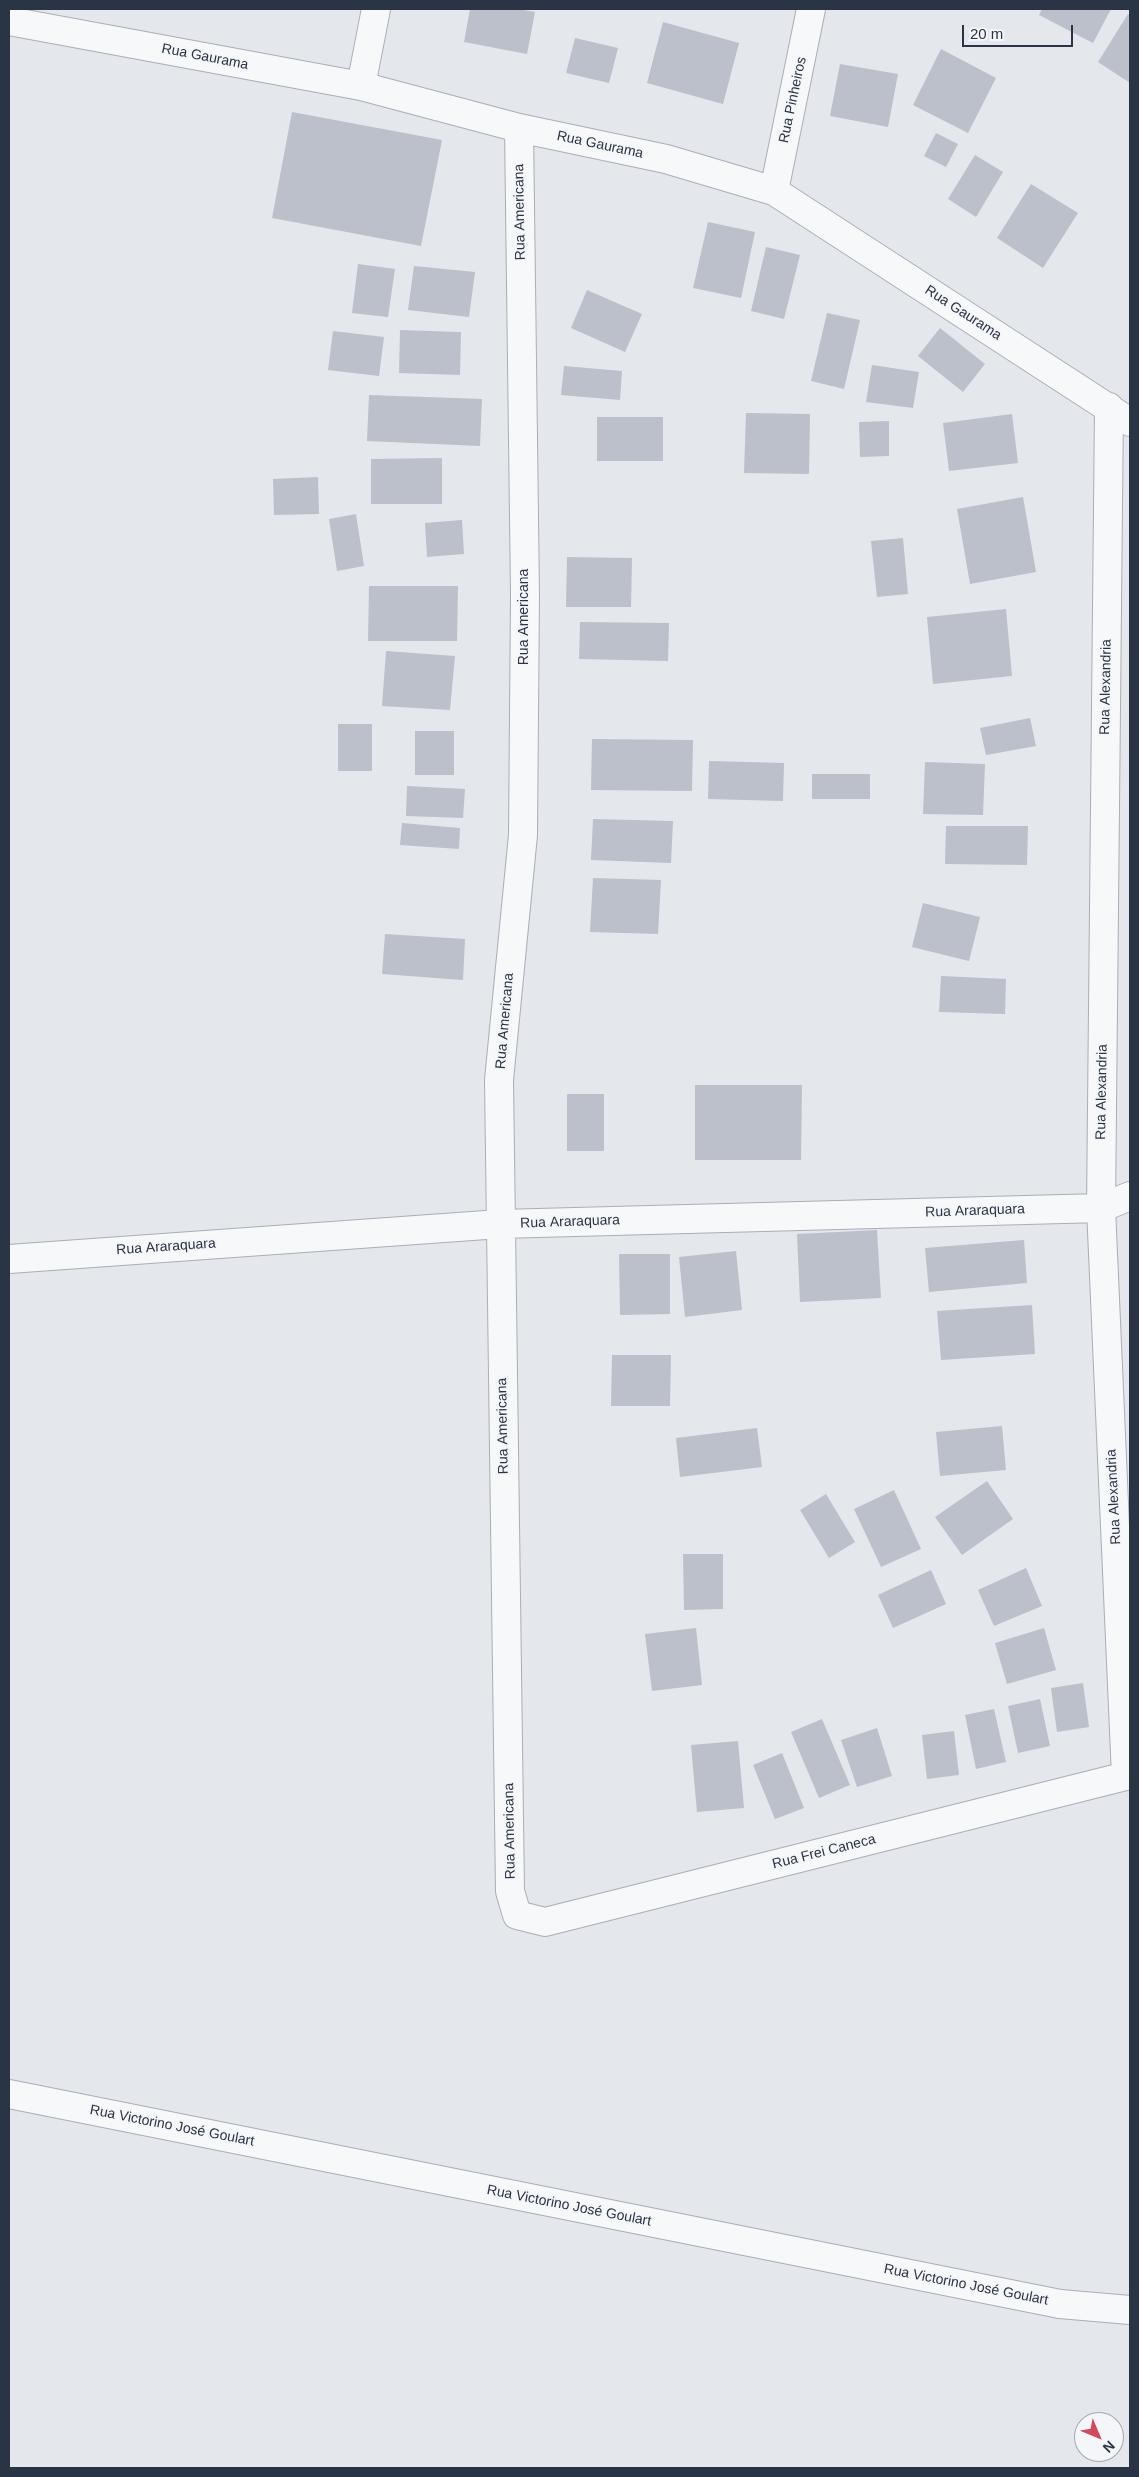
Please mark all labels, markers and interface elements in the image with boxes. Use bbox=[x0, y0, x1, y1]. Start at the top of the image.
scale bar bbox=[964, 15, 1075, 47]
text: 20 m bbox=[970, 25, 1003, 42]
street label: Rua Gaurama bbox=[160, 40, 250, 74]
street label: Rua Pinheiros bbox=[776, 55, 810, 145]
street label: Rua Gaurama bbox=[555, 128, 645, 162]
street label: Rua Americana bbox=[511, 164, 529, 260]
street label: Rua Gaurama bbox=[922, 282, 1004, 344]
street label: Rua Americana bbox=[516, 569, 532, 665]
street label: Rua Alexandria bbox=[1097, 639, 1115, 735]
street label: Rua Americana bbox=[492, 972, 518, 1070]
street label: Rua Alexandria bbox=[1093, 1044, 1111, 1140]
street label: Rua Araraquara bbox=[925, 1201, 1025, 1221]
street label: Rua Araraquara bbox=[520, 1212, 620, 1232]
street label: Rua Araraquara bbox=[116, 1235, 216, 1259]
street label: Rua Americana bbox=[494, 1378, 512, 1474]
street label: Rua Alexandria bbox=[1103, 1449, 1125, 1545]
street label: Rua Americana bbox=[501, 1783, 519, 1879]
street label: Rua Frei Caneca bbox=[771, 1831, 877, 1873]
street label: Rua Victorino José Goulart bbox=[88, 2102, 256, 2150]
street label: Rua Victorino José Goulart bbox=[485, 2182, 653, 2230]
street label: Rua Victorino José Goulart bbox=[882, 2261, 1050, 2309]
north arrow bbox=[1074, 2412, 1124, 2462]
text: N bbox=[1100, 2438, 1118, 2456]

